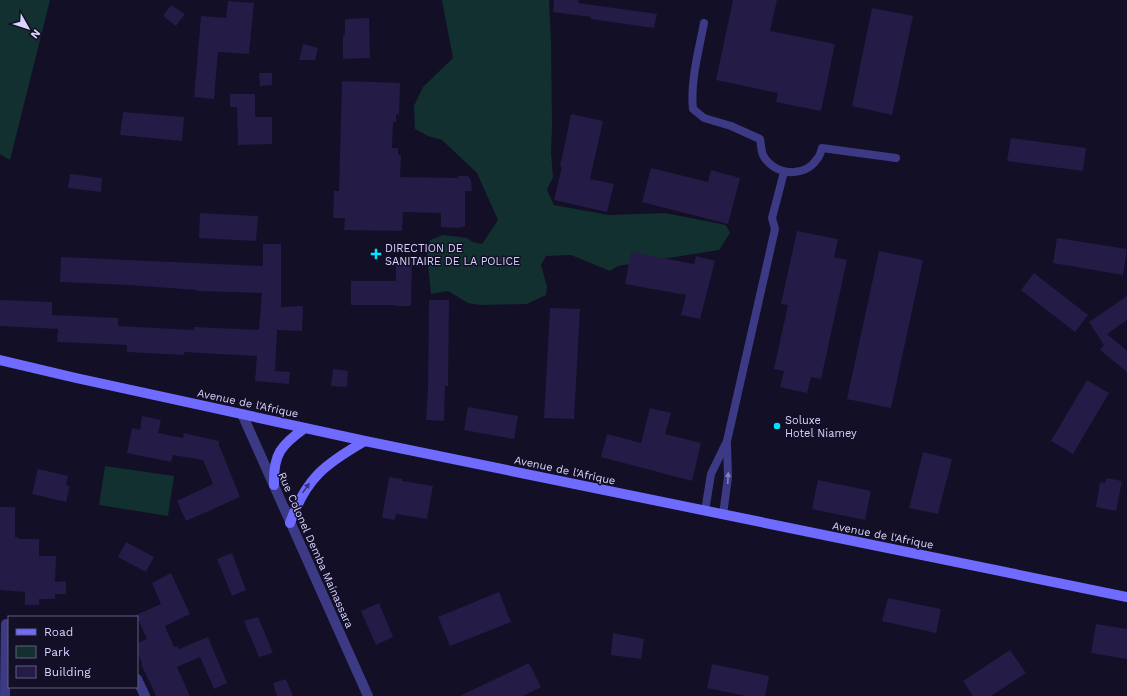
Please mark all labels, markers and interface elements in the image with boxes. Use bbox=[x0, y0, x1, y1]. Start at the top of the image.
north arrow bbox=[8, 8, 48, 48]
text: N bbox=[28, 27, 43, 41]
place label: DIRECTION DE SANITAIRE DE LA POLICE bbox=[385, 242, 520, 268]
marker: DIRECTION DE SANITAIRE DE LA POLICE bbox=[370, 248, 382, 260]
street label: Avenue de l'Afrique bbox=[196, 386, 300, 421]
place label: Soluxe Hotel Niamey bbox=[785, 414, 857, 440]
marker: Soluxe Hotel Niamey bbox=[772, 421, 782, 431]
street label: Avenue de l'Afrique bbox=[513, 453, 617, 488]
street label: Rue Colonel Demba Mainassara bbox=[275, 470, 356, 630]
one-way arrow bbox=[724, 472, 731, 484]
one-way arrow bbox=[302, 483, 310, 493]
street label: Avenue de l'Afrique bbox=[831, 519, 935, 552]
legend bbox=[8, 616, 138, 688]
text: Road bbox=[44, 625, 73, 639]
text: Park bbox=[44, 645, 70, 659]
text: Building bbox=[44, 665, 91, 679]

